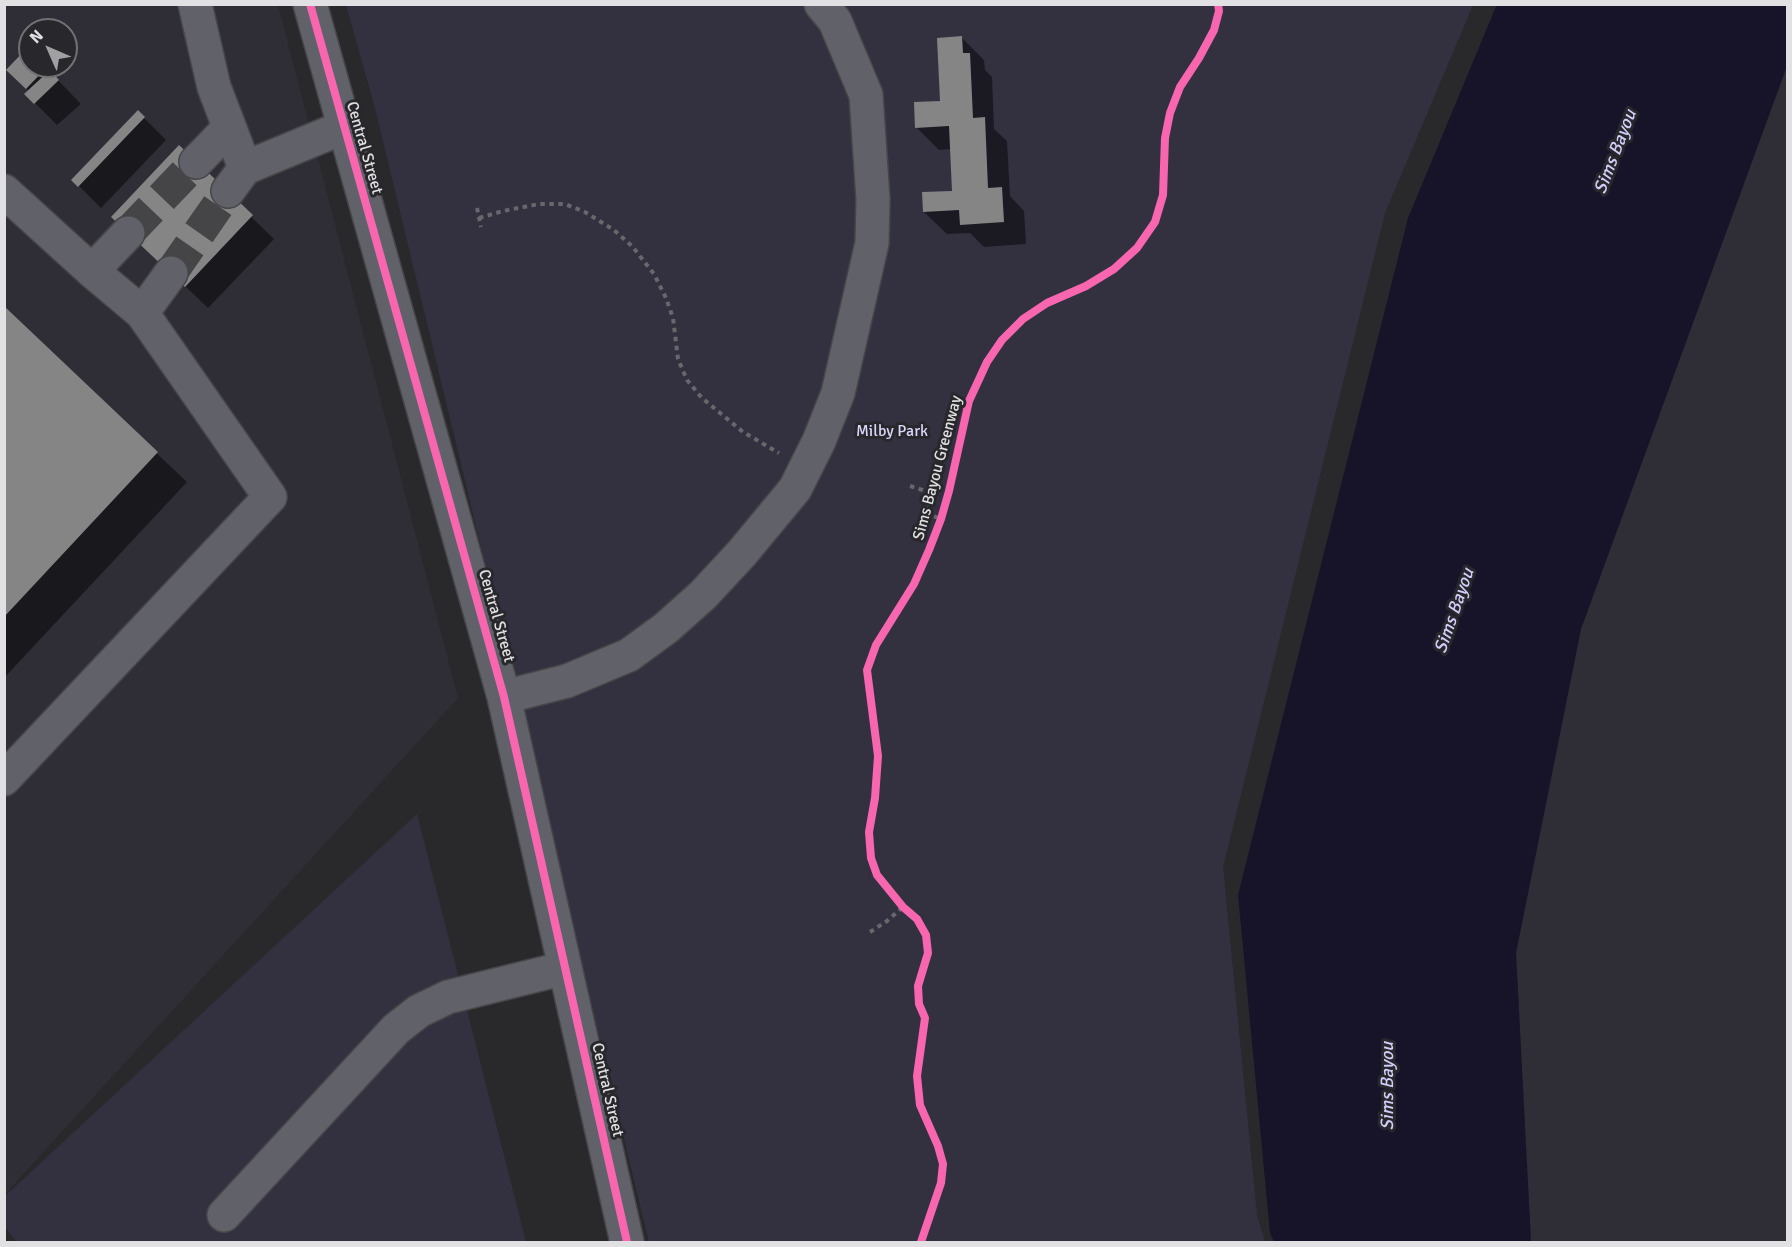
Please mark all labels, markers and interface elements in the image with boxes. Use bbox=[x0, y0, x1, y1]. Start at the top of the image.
north arrow bbox=[18, 18, 78, 78]
text: N bbox=[26, 26, 48, 48]
street label: Central Street bbox=[342, 99, 386, 197]
water label: Sims Bayou bbox=[1590, 107, 1642, 197]
street label: Sims Bayou Greenway bbox=[909, 393, 967, 543]
park label: Milby Park bbox=[856, 422, 928, 442]
water label: Sims Bayou bbox=[1430, 566, 1480, 656]
street label: Central Street bbox=[474, 567, 518, 665]
street label: Central Street bbox=[587, 1041, 627, 1139]
water label: Sims Bayou bbox=[1377, 1042, 1399, 1130]

